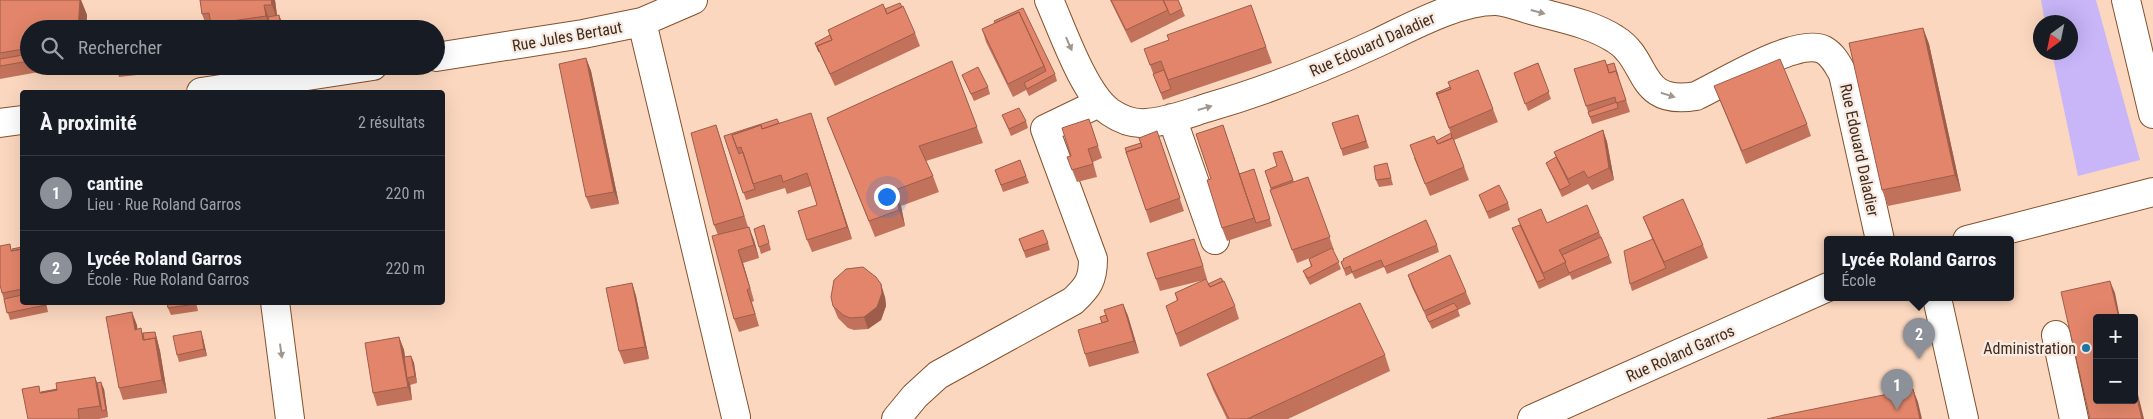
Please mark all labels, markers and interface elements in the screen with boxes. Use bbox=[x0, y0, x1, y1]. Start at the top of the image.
street label: Rue Edouard Daladier bbox=[1307, 8, 1438, 81]
one-way arrow bbox=[1530, 8, 1546, 16]
north arrow bbox=[2033, 15, 2078, 60]
street label: Rue Jules Bertaut bbox=[511, 17, 624, 56]
search box bbox=[20, 20, 445, 75]
icon: search bbox=[38, 34, 66, 62]
text: Rechercher bbox=[78, 36, 162, 59]
one-way arrow bbox=[1065, 37, 1073, 51]
street label: Rue Edouard Daladier bbox=[1836, 82, 1883, 218]
one-way arrow bbox=[1661, 92, 1676, 100]
one-way arrow bbox=[1198, 104, 1213, 112]
text: À proximité bbox=[40, 111, 137, 135]
text: 2 résultats bbox=[358, 113, 425, 132]
text: cantine bbox=[87, 172, 143, 195]
text: 1 bbox=[52, 184, 60, 203]
text: 220 m bbox=[386, 184, 425, 203]
your location bbox=[874, 184, 900, 210]
text: Lieu · Rue Roland Garros bbox=[87, 195, 241, 214]
popup bbox=[1824, 236, 2014, 301]
text: Lycée Roland Garros bbox=[87, 247, 242, 270]
text: Lycée Roland Garros bbox=[1842, 248, 1996, 271]
text: 2 bbox=[52, 259, 60, 278]
text: 220 m bbox=[386, 259, 425, 278]
text: École · Rue Roland Garros bbox=[87, 270, 249, 289]
text: École bbox=[1842, 271, 1876, 290]
map controls bbox=[2093, 314, 2138, 404]
button: + bbox=[2093, 314, 2138, 359]
pin: 2 bbox=[1903, 318, 1935, 359]
street label: Rue Roland Garros bbox=[1623, 321, 1737, 386]
place label: Administration bbox=[1983, 339, 2076, 358]
marker: Administration bbox=[2080, 342, 2092, 354]
one-way arrow bbox=[277, 343, 285, 359]
button: − bbox=[2093, 359, 2138, 404]
pin: 1 bbox=[1881, 369, 1913, 410]

